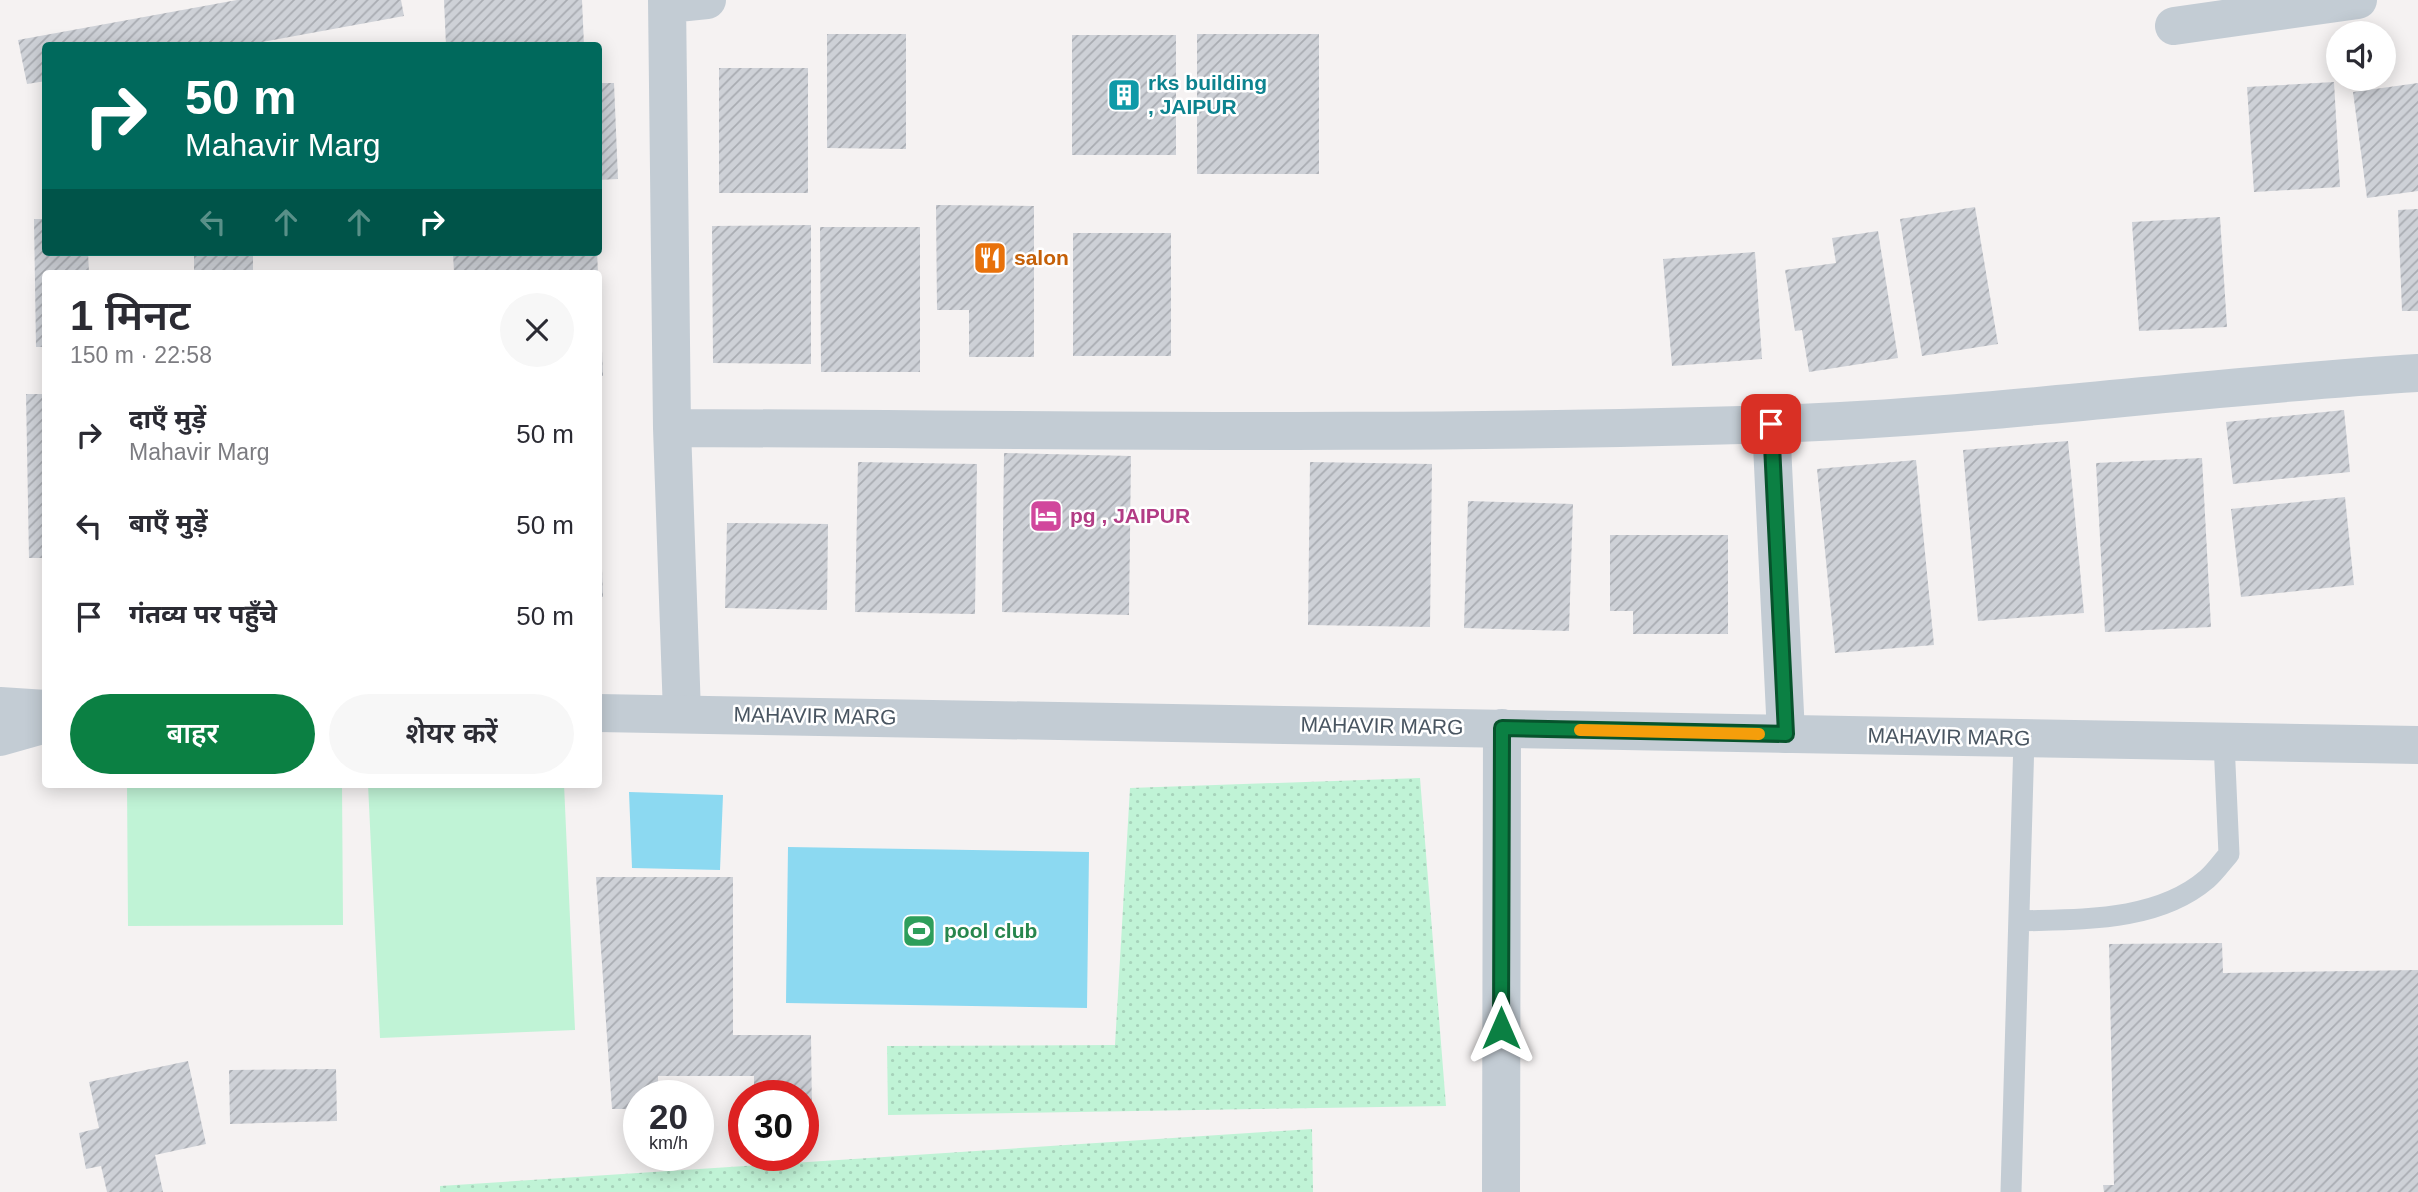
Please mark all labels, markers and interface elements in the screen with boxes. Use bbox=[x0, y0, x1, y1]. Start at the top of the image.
map controls bbox=[2326, 21, 2396, 91]
button: sound bbox=[2326, 21, 2396, 91]
icon: right bbox=[70, 70, 161, 161]
text: 50 m bbox=[185, 70, 297, 124]
place label: rks building , JAIPUR bbox=[1148, 71, 1267, 118]
building icon: rks building , JAIPUR bbox=[1105, 76, 1143, 114]
text: Mahavir Marg bbox=[185, 127, 381, 163]
icon: left bbox=[194, 203, 232, 241]
icon: ahead bbox=[267, 203, 305, 241]
icon: ahead bbox=[340, 203, 378, 241]
icon: right bbox=[413, 203, 451, 241]
restaurant icon: salon bbox=[971, 239, 1009, 277]
place label: salon bbox=[1014, 246, 1069, 269]
text: 1 मिनट bbox=[70, 292, 190, 339]
button: close bbox=[500, 293, 574, 367]
text: 150 m · 22:58 bbox=[70, 342, 212, 368]
pin bbox=[1741, 394, 1801, 454]
text: दाएँ मुड़ें bbox=[129, 404, 206, 434]
icon: arrive bbox=[1752, 405, 1790, 443]
icon: right bbox=[70, 416, 108, 454]
text: 50 m bbox=[516, 419, 574, 449]
text: Mahavir Marg bbox=[129, 439, 270, 465]
hotel icon: pg , JAIPUR bbox=[1027, 497, 1065, 535]
place label: pg , JAIPUR bbox=[1070, 504, 1190, 527]
icon: left bbox=[70, 507, 108, 545]
text: बाएँ मुड़ें bbox=[129, 508, 208, 538]
text: 50 m bbox=[516, 510, 574, 540]
icon: arrive bbox=[70, 598, 108, 636]
text: गंतव्य पर पहुँचे bbox=[129, 599, 277, 629]
text: 50 m bbox=[516, 601, 574, 631]
button: बाहर bbox=[70, 694, 315, 774]
button: शेयर करें bbox=[329, 694, 574, 774]
street label: MAHAVIR MARG bbox=[733, 703, 897, 728]
street label: MAHAVIR MARG bbox=[1300, 713, 1464, 738]
street label: MAHAVIR MARG bbox=[1867, 724, 2031, 749]
sports icon: pool club bbox=[900, 912, 938, 950]
place label: pool club bbox=[944, 919, 1037, 942]
position arrow bbox=[1464, 991, 1538, 1065]
speed limit sign: 30 bbox=[728, 1080, 819, 1171]
text: 20 bbox=[649, 1097, 688, 1136]
text: km/h bbox=[649, 1133, 688, 1153]

